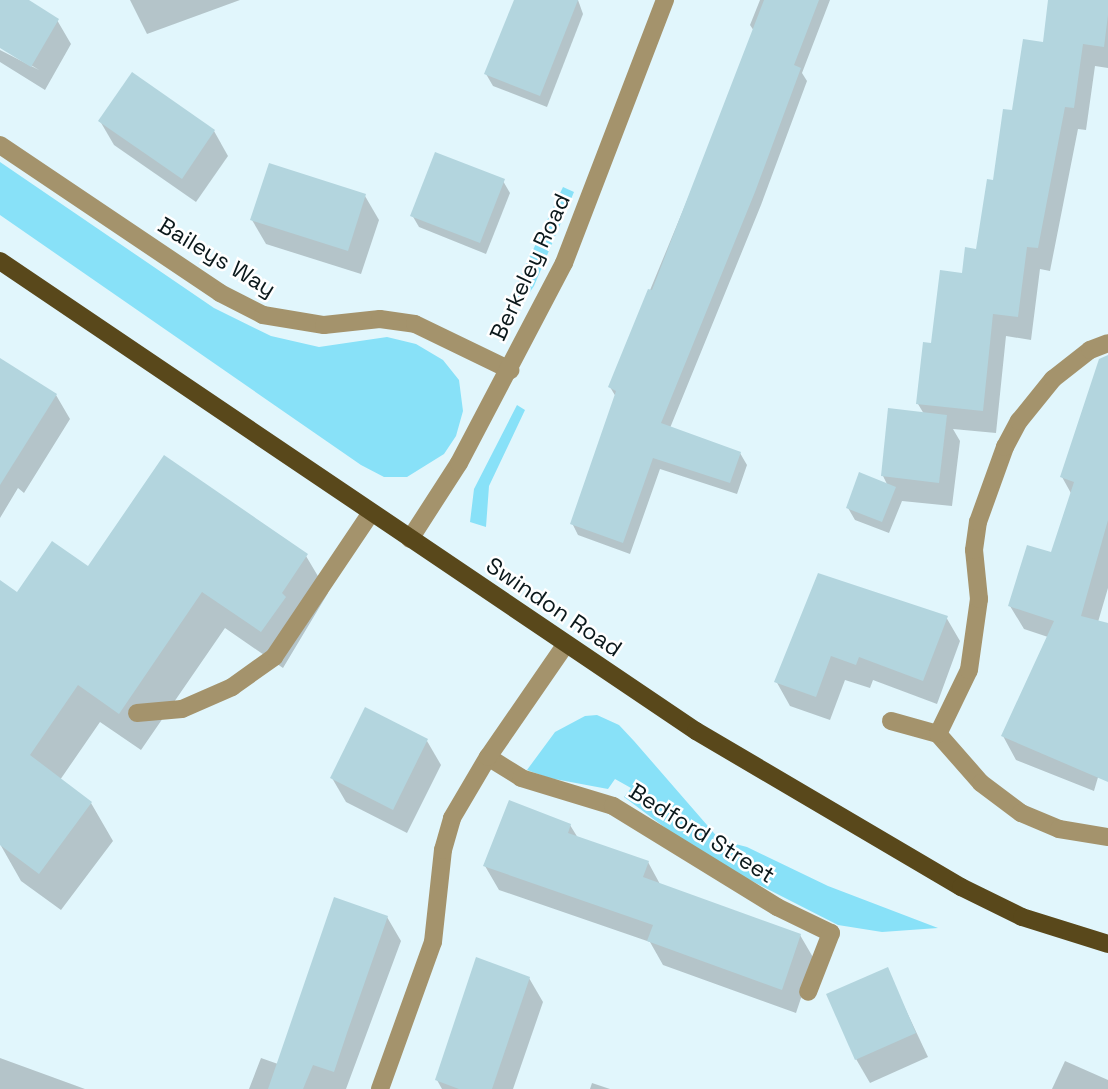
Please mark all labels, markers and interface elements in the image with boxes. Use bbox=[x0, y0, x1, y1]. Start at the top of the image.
street label: Berkeley Road bbox=[484, 189, 576, 345]
street label: Baileys Way bbox=[153, 211, 281, 303]
street label: Swindon Road bbox=[481, 551, 627, 663]
street label: Bedford Street bbox=[624, 777, 780, 889]

